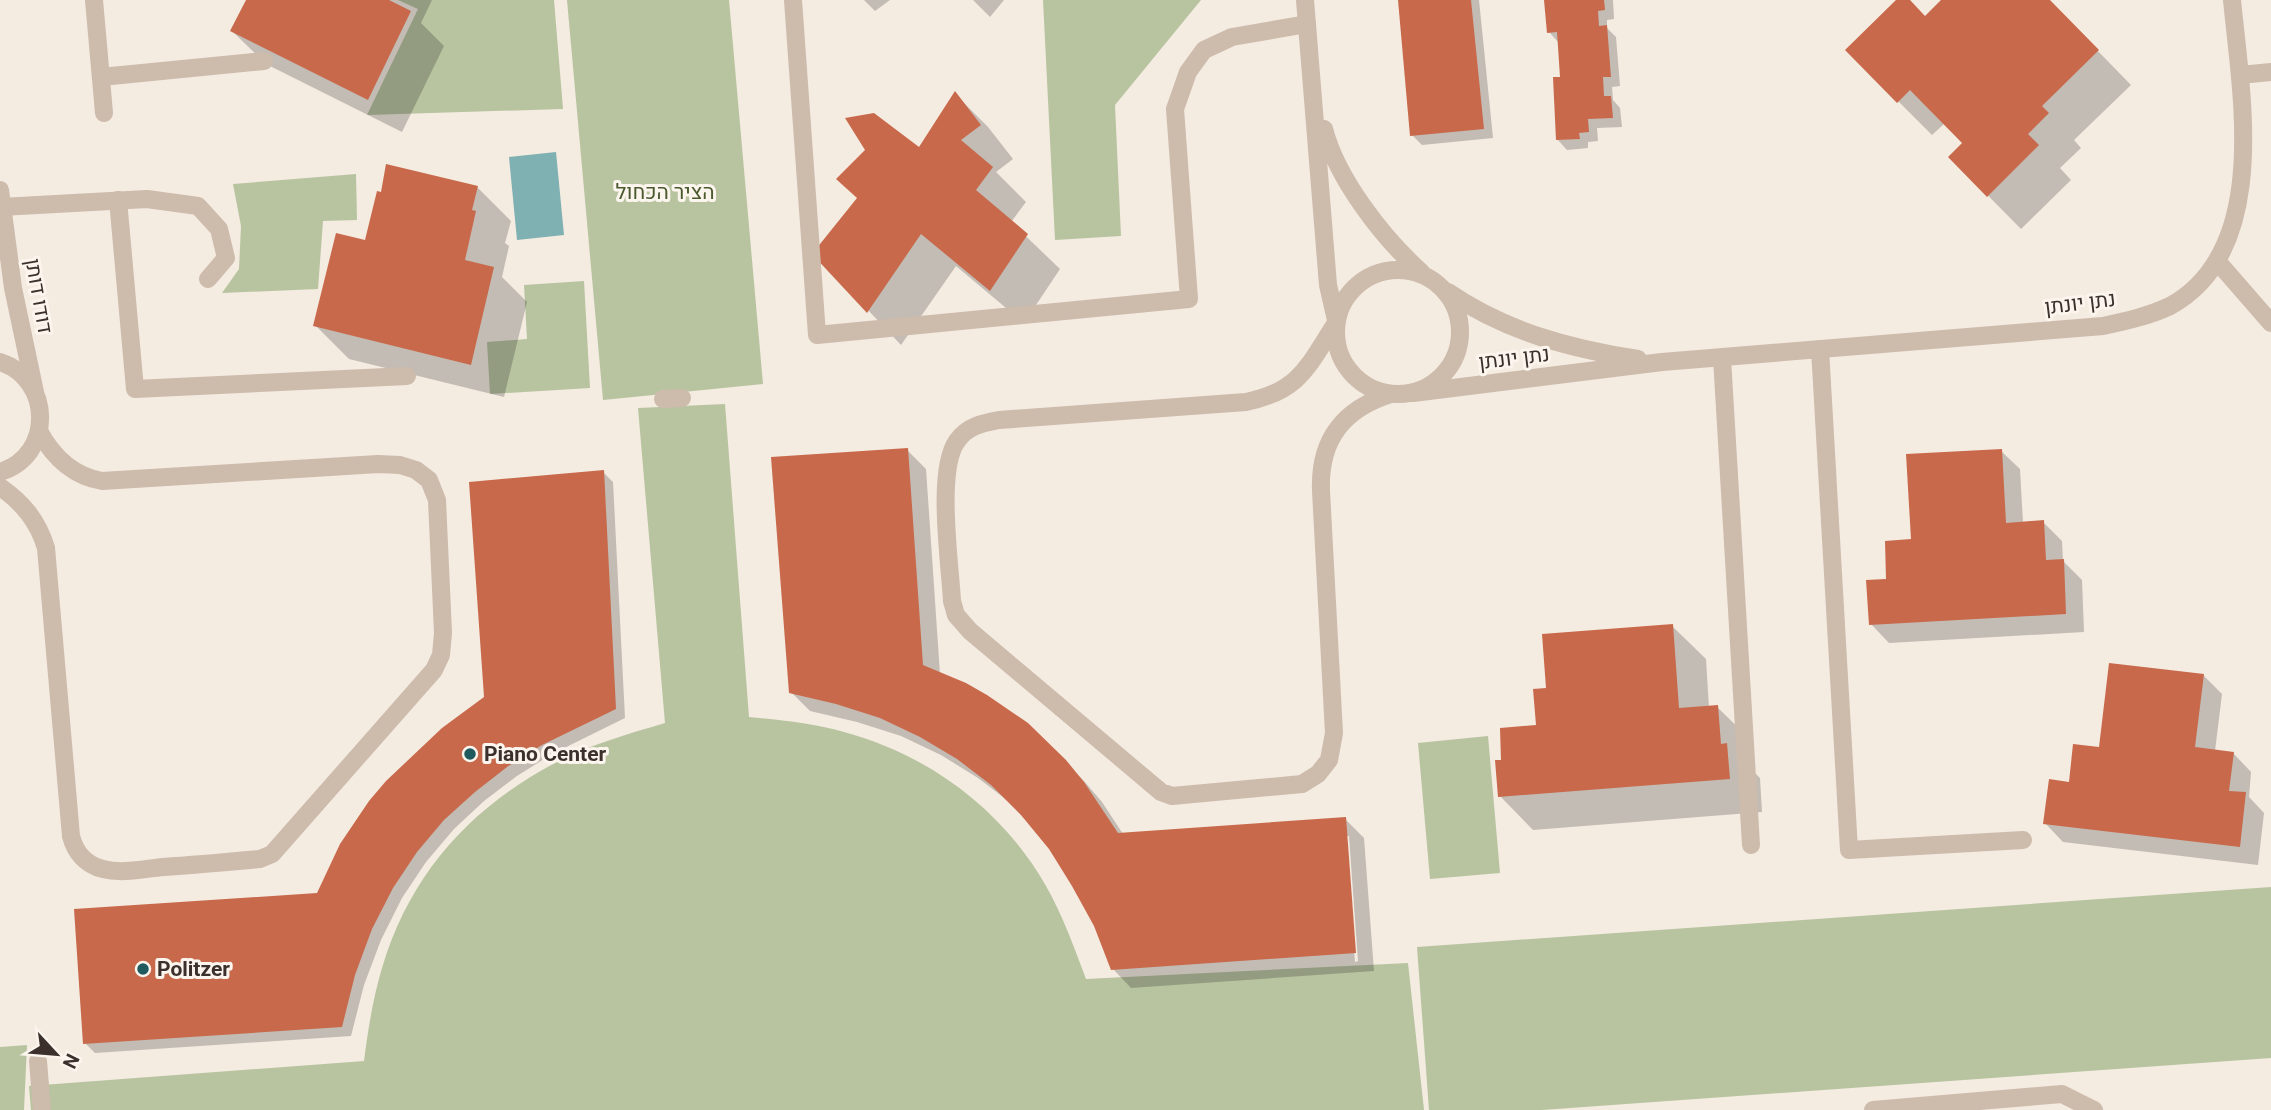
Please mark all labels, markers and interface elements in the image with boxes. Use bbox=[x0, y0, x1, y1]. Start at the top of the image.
park label: הציר הכחול bbox=[615, 180, 715, 204]
street label: דודו דותן bbox=[21, 257, 57, 335]
street label: נתן יונתן bbox=[2043, 287, 2117, 319]
street label: נתן יונתן bbox=[1477, 342, 1551, 374]
place label: Piano Center bbox=[484, 742, 606, 766]
marker: Piano Center bbox=[462, 746, 478, 762]
place label: Politzer bbox=[157, 957, 230, 981]
marker: Politzer bbox=[135, 961, 151, 977]
north arrow bbox=[21, 1019, 91, 1089]
text: N bbox=[58, 1050, 84, 1072]

